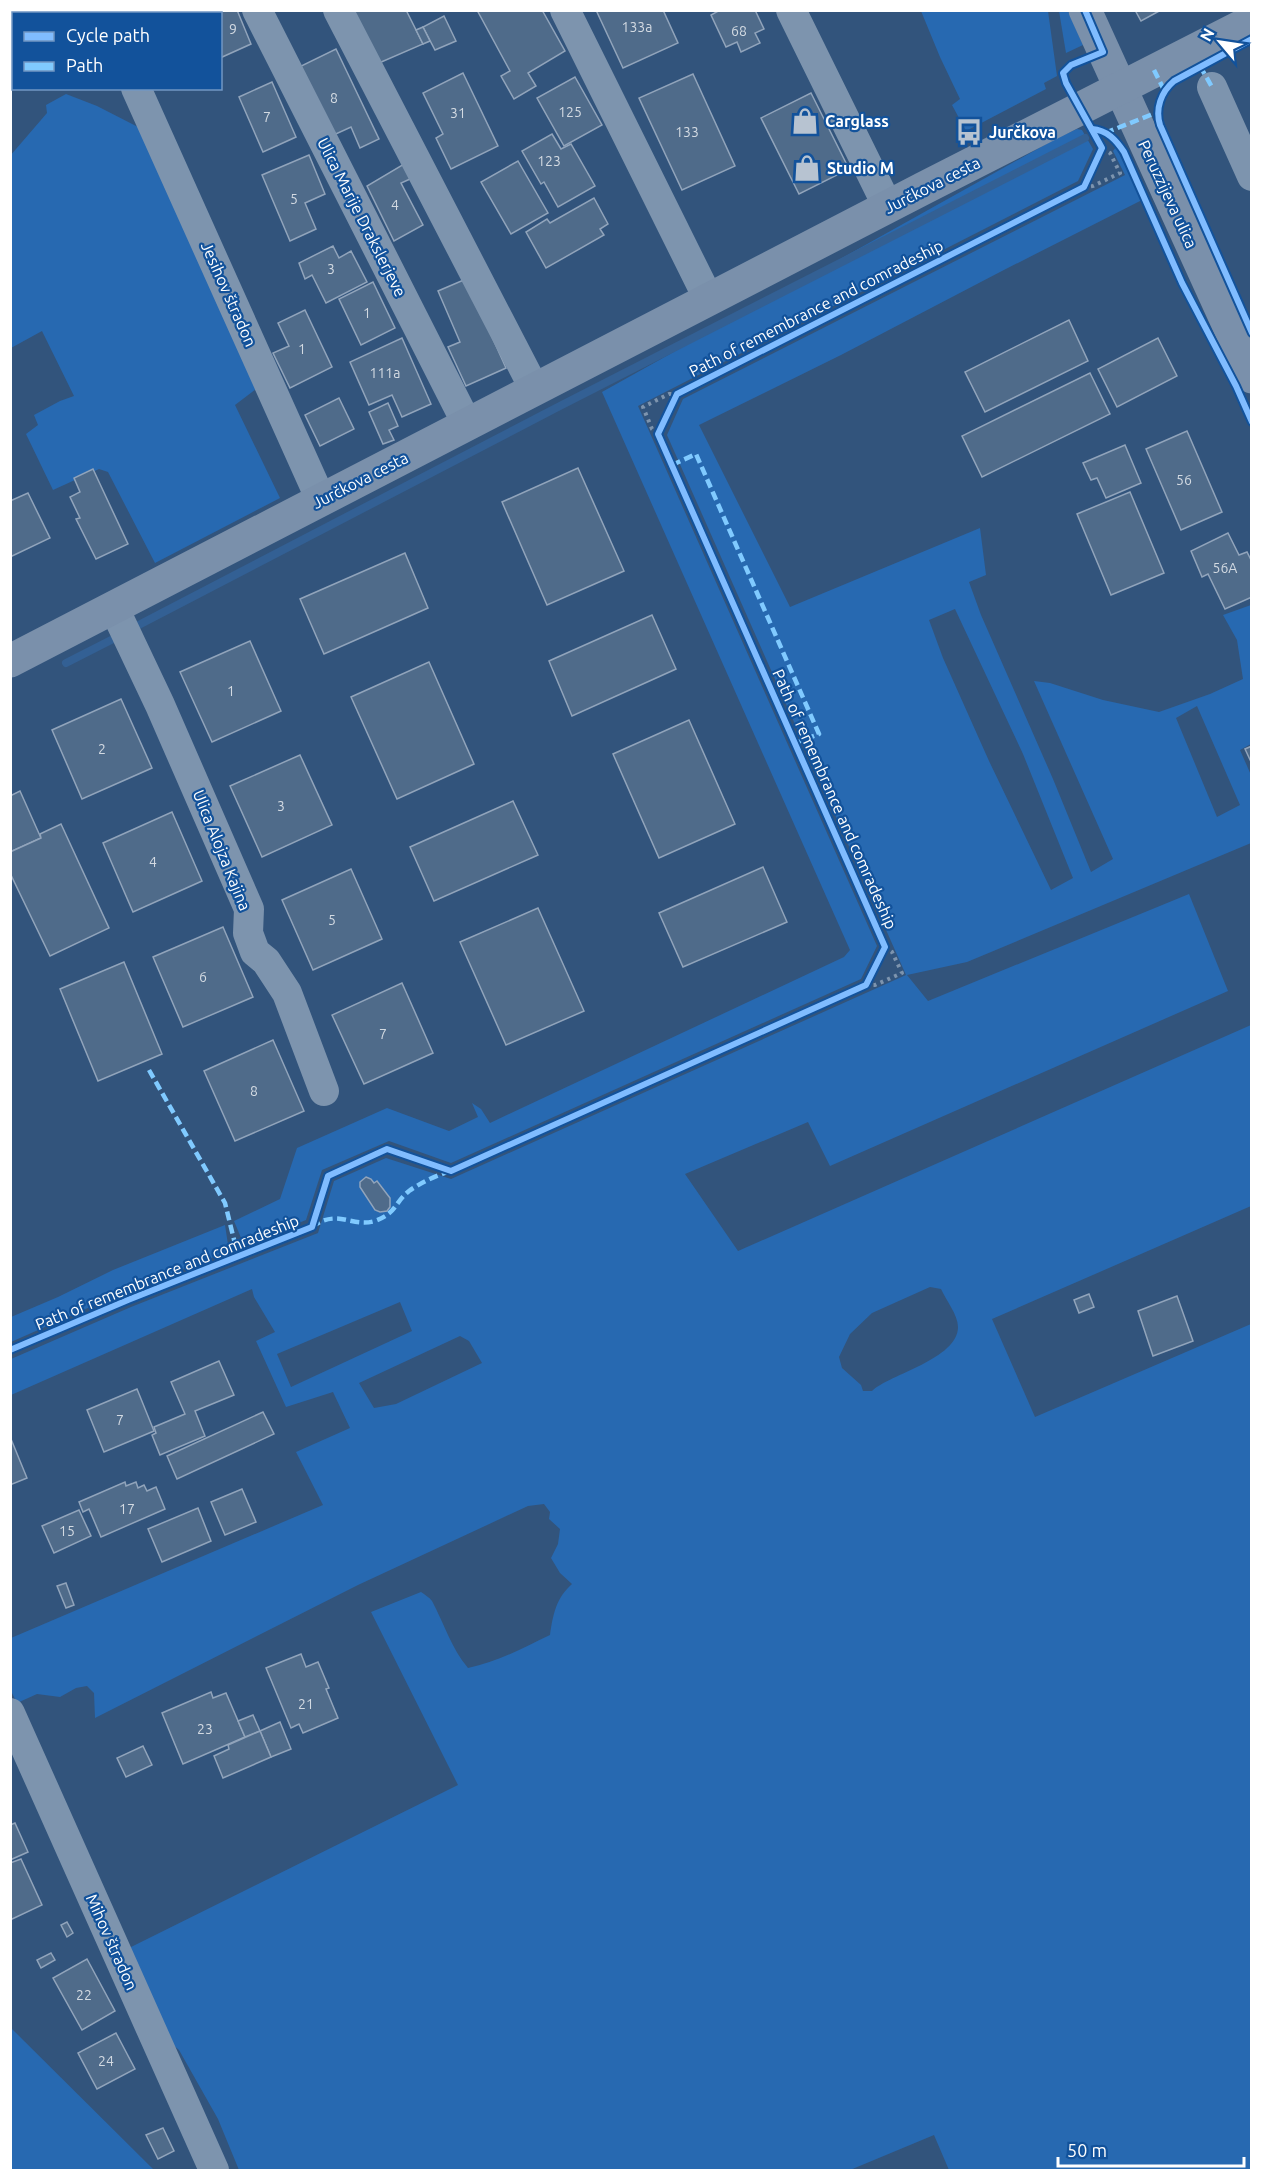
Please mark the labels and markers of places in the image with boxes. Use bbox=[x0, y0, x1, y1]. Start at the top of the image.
shop icon: Carglass bbox=[790, 106, 820, 136]
place label: Carglass bbox=[825, 112, 889, 130]
bus stop icon: Jurčkova bbox=[954, 117, 984, 147]
place label: Jurčkova bbox=[989, 123, 1056, 141]
shop icon: Studio M bbox=[792, 153, 822, 183]
place label: Studio M bbox=[827, 159, 894, 177]

